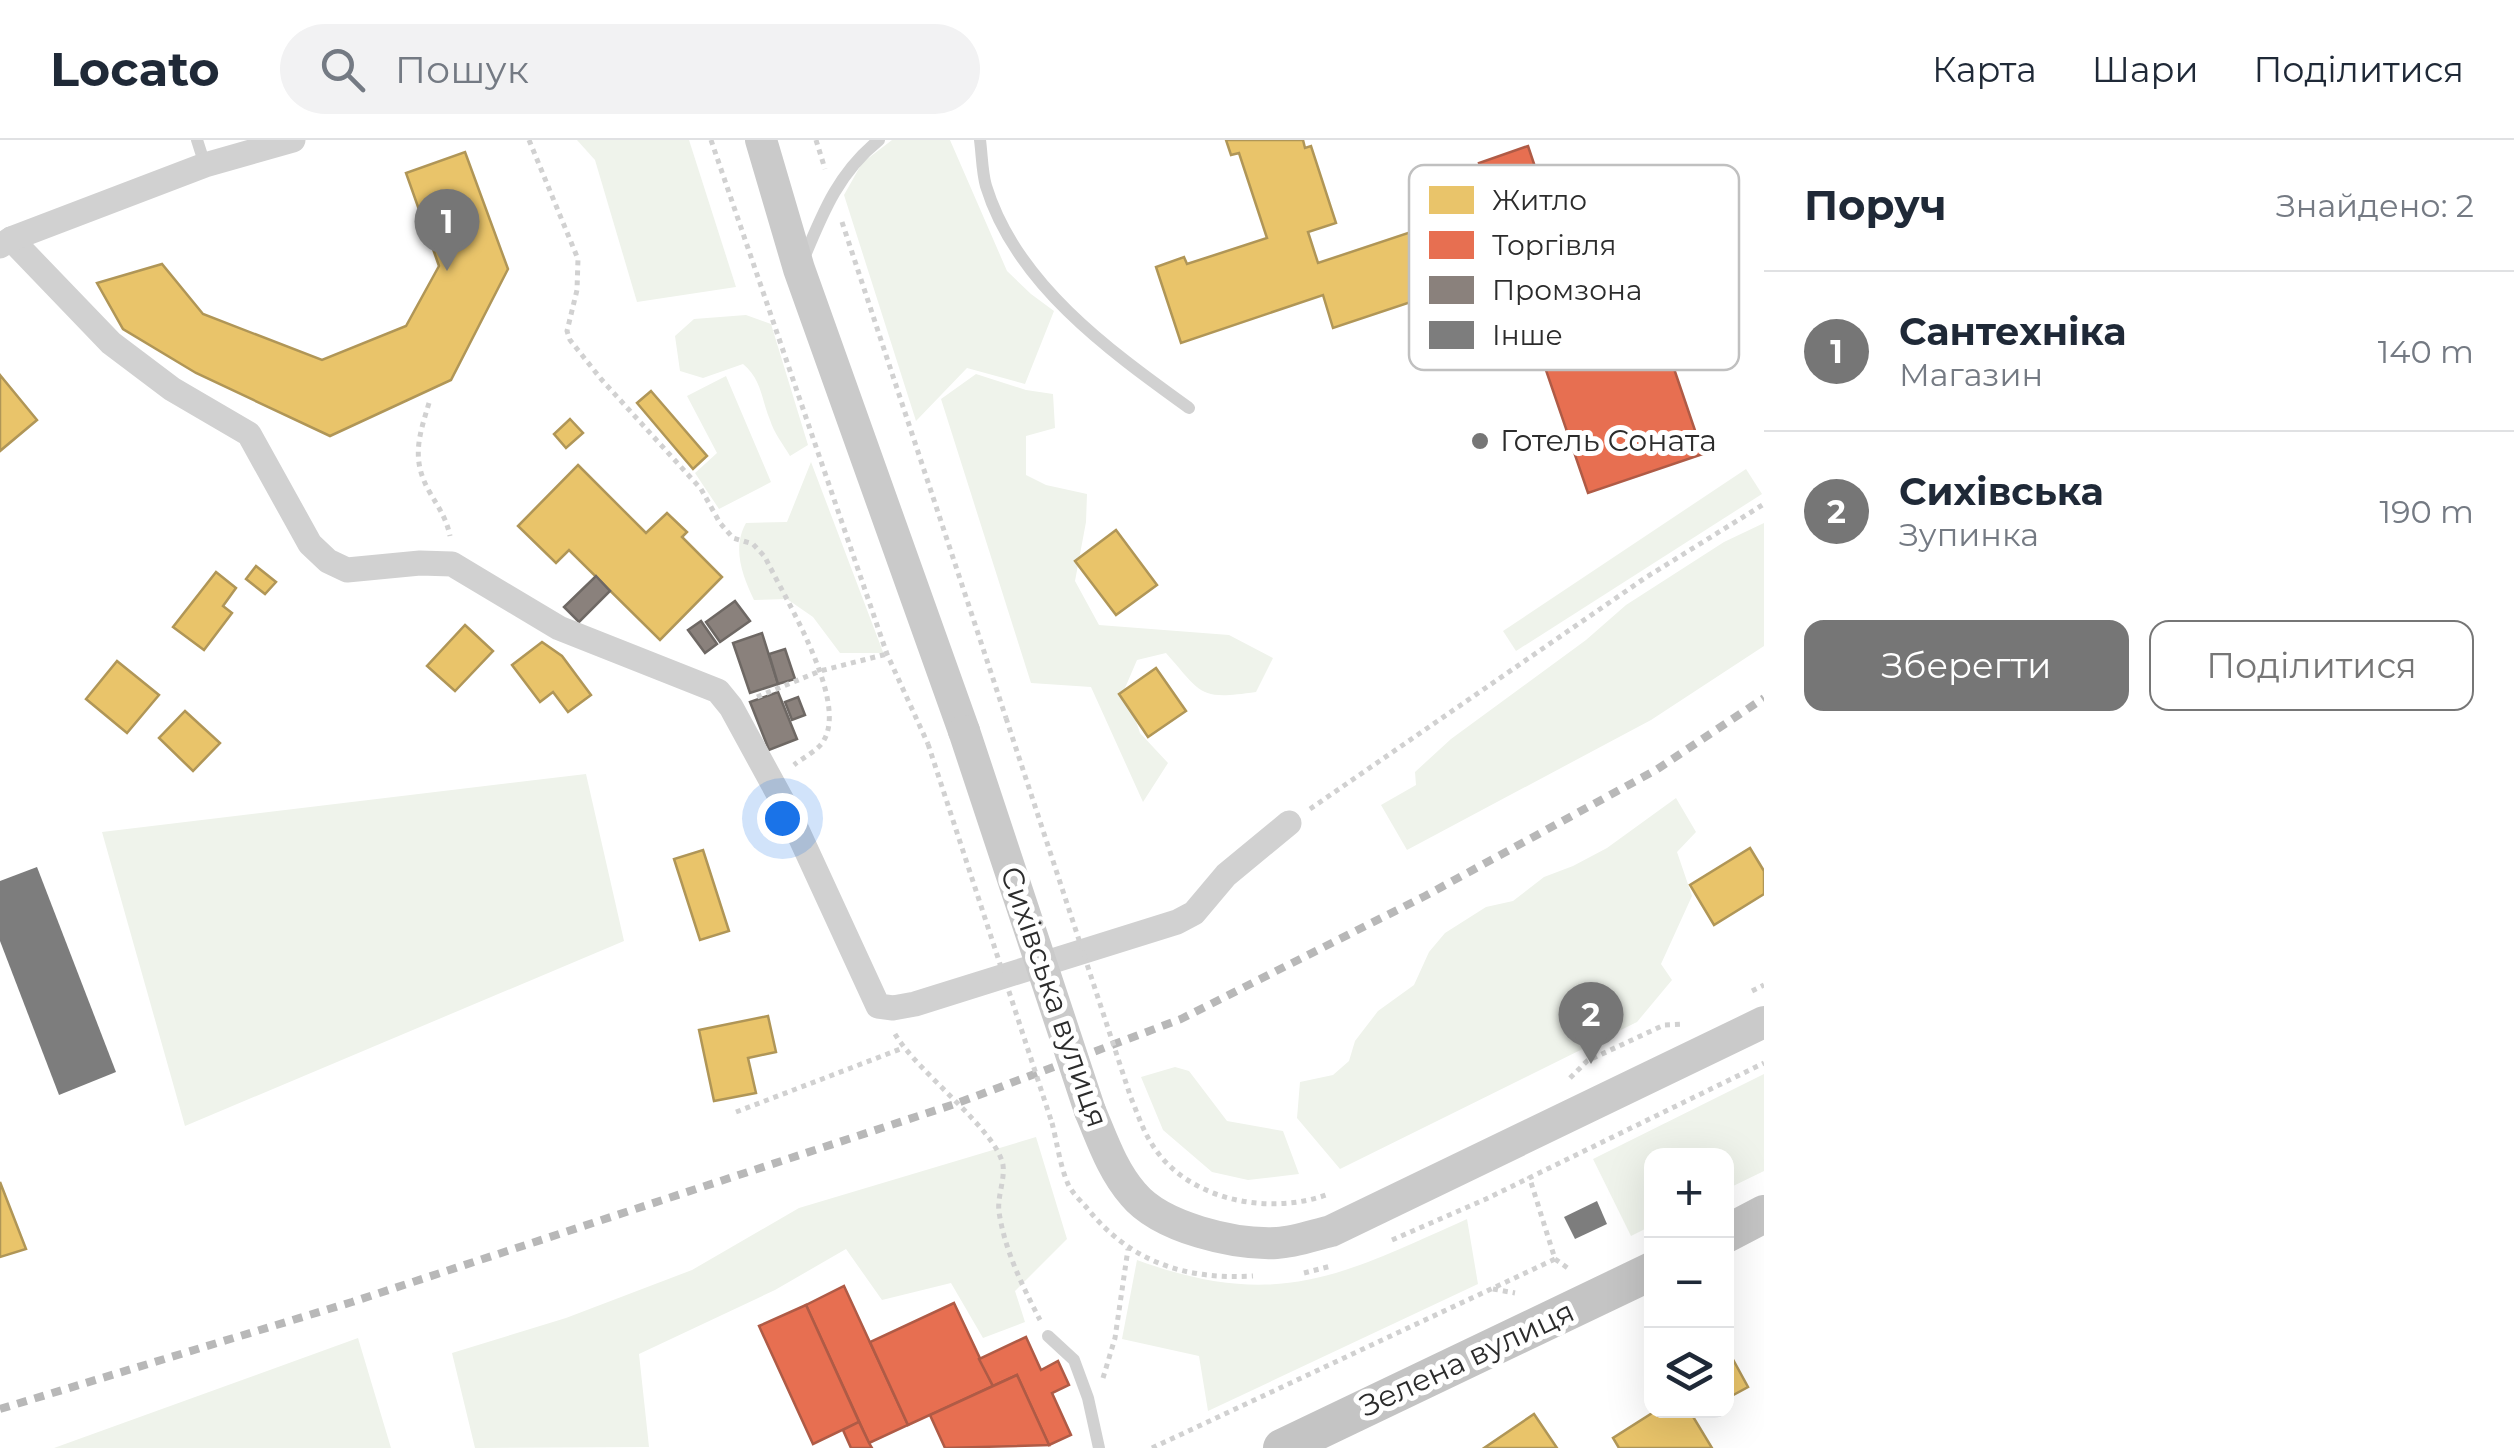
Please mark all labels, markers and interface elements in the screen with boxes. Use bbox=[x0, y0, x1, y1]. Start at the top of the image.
search box bbox=[280, 24, 980, 114]
text: Locato bbox=[50, 40, 220, 98]
icon: search bbox=[315, 42, 370, 97]
text: Пошук bbox=[395, 46, 529, 93]
text: Карта bbox=[1932, 48, 2037, 91]
text: Шари bbox=[2092, 48, 2198, 91]
text: Поділитися bbox=[2253, 48, 2464, 91]
legend bbox=[1409, 165, 1739, 370]
text: Поруч bbox=[1804, 179, 1947, 231]
text: Житло bbox=[1492, 183, 1587, 217]
text: Знайдено: 2 bbox=[2276, 186, 2474, 225]
pin: 1 bbox=[414, 188, 480, 271]
text: Торгівля bbox=[1492, 228, 1617, 262]
text: Промзона bbox=[1492, 273, 1642, 307]
text: Сантехніка bbox=[1899, 308, 2127, 355]
text: Інше bbox=[1492, 318, 1563, 352]
text: 1 bbox=[1830, 332, 1843, 371]
text: 140 m bbox=[2378, 332, 2474, 371]
text: Магазин bbox=[1899, 355, 2043, 394]
place label: Готель Соната bbox=[1500, 422, 1717, 459]
marker: Готель Соната bbox=[1469, 430, 1491, 452]
text: Сихівська bbox=[1899, 468, 2104, 515]
text: 2 bbox=[1827, 492, 1846, 531]
text: 190 m bbox=[2379, 492, 2474, 531]
text: Зупинка bbox=[1899, 515, 2039, 554]
button: Зберегти bbox=[1804, 620, 2129, 711]
button: Поділитися bbox=[2149, 620, 2474, 711]
your location bbox=[757, 793, 808, 844]
street label: Сихівська вулиця bbox=[993, 862, 1116, 1132]
pin: 2 bbox=[1558, 982, 1624, 1064]
map controls bbox=[1644, 1148, 1734, 1418]
button: + bbox=[1644, 1148, 1734, 1238]
button: − bbox=[1644, 1238, 1734, 1328]
street label: Зелена вулиця bbox=[1354, 1293, 1580, 1424]
button: layers bbox=[1644, 1328, 1734, 1418]

